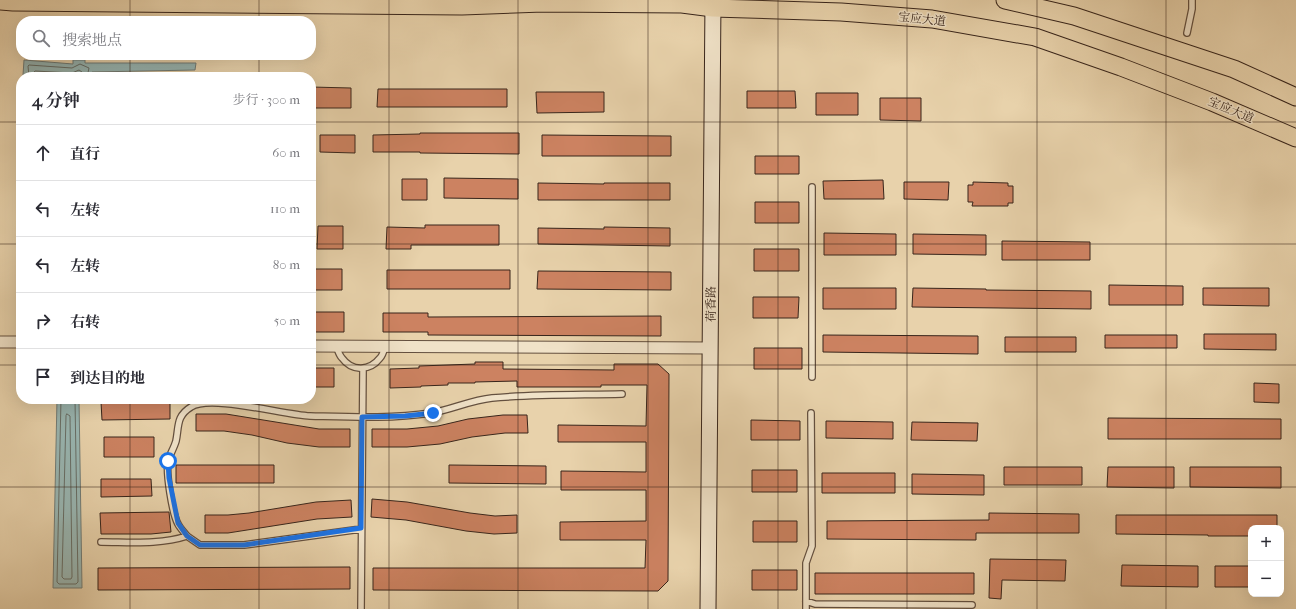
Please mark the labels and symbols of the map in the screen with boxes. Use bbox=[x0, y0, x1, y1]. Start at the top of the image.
street label: 宝应大道 bbox=[897, 10, 947, 28]
street label: 宝应大道 bbox=[1206, 94, 1256, 126]
street label: 荷香路 bbox=[704, 286, 718, 322]
route end bbox=[424, 404, 442, 422]
route start bbox=[159, 452, 177, 470]

